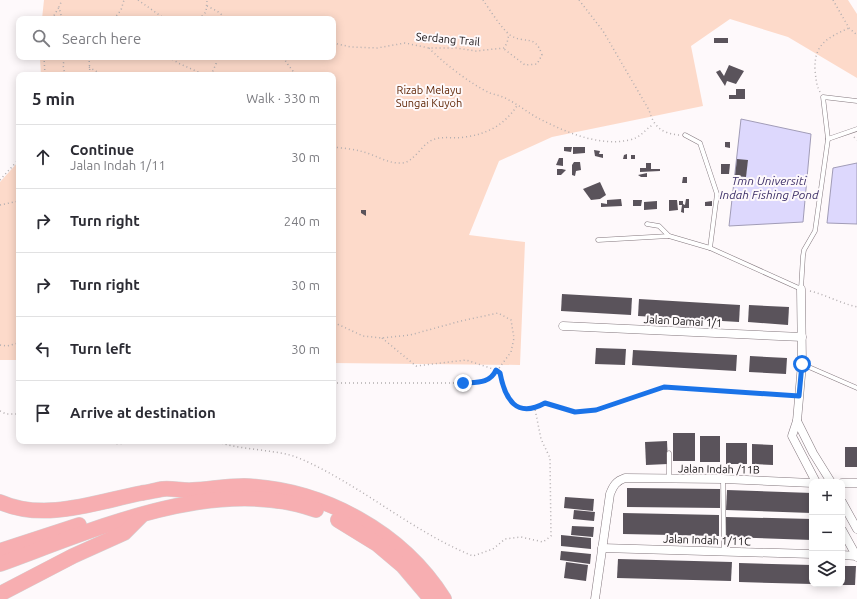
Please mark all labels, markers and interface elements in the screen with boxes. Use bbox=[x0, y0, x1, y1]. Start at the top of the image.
search box bbox=[16, 16, 336, 60]
icon: search bbox=[30, 27, 52, 49]
text: Search here bbox=[62, 30, 141, 47]
street label: Serdang Trail bbox=[415, 30, 481, 48]
park label: Rizab Melayu Sungai Kuyoh bbox=[396, 84, 462, 109]
text: 5 min bbox=[32, 89, 75, 108]
text: Walk · 330 m bbox=[246, 91, 320, 105]
text: Continue bbox=[70, 141, 134, 158]
icon: ahead bbox=[32, 146, 54, 168]
text: 30 m bbox=[291, 150, 320, 164]
text: Jalan Indah 1/11 bbox=[70, 158, 166, 172]
water label: Tmn Universiti Indah Fishing Pond bbox=[719, 174, 819, 201]
icon: right bbox=[32, 210, 54, 232]
text: Turn right bbox=[70, 212, 140, 229]
text: 240 m bbox=[284, 214, 320, 228]
icon: right bbox=[32, 274, 54, 296]
text: Turn right bbox=[70, 276, 140, 293]
text: 30 m bbox=[291, 278, 320, 292]
street label: Jalan Damai 1/1 bbox=[643, 313, 723, 329]
icon: left bbox=[32, 338, 54, 360]
text: Turn left bbox=[70, 340, 131, 357]
text: 30 m bbox=[291, 342, 320, 356]
route start bbox=[793, 355, 811, 373]
route end bbox=[454, 374, 472, 392]
icon: arrive bbox=[32, 402, 54, 424]
text: Arrive at destination bbox=[70, 404, 216, 421]
street label: Jalan Indah /11B bbox=[678, 462, 760, 476]
map controls bbox=[809, 479, 845, 587]
button: + bbox=[809, 479, 845, 515]
button: − bbox=[809, 515, 845, 551]
street label: Jalan Indah 1/11C bbox=[663, 532, 751, 548]
button: layers bbox=[809, 551, 845, 587]

